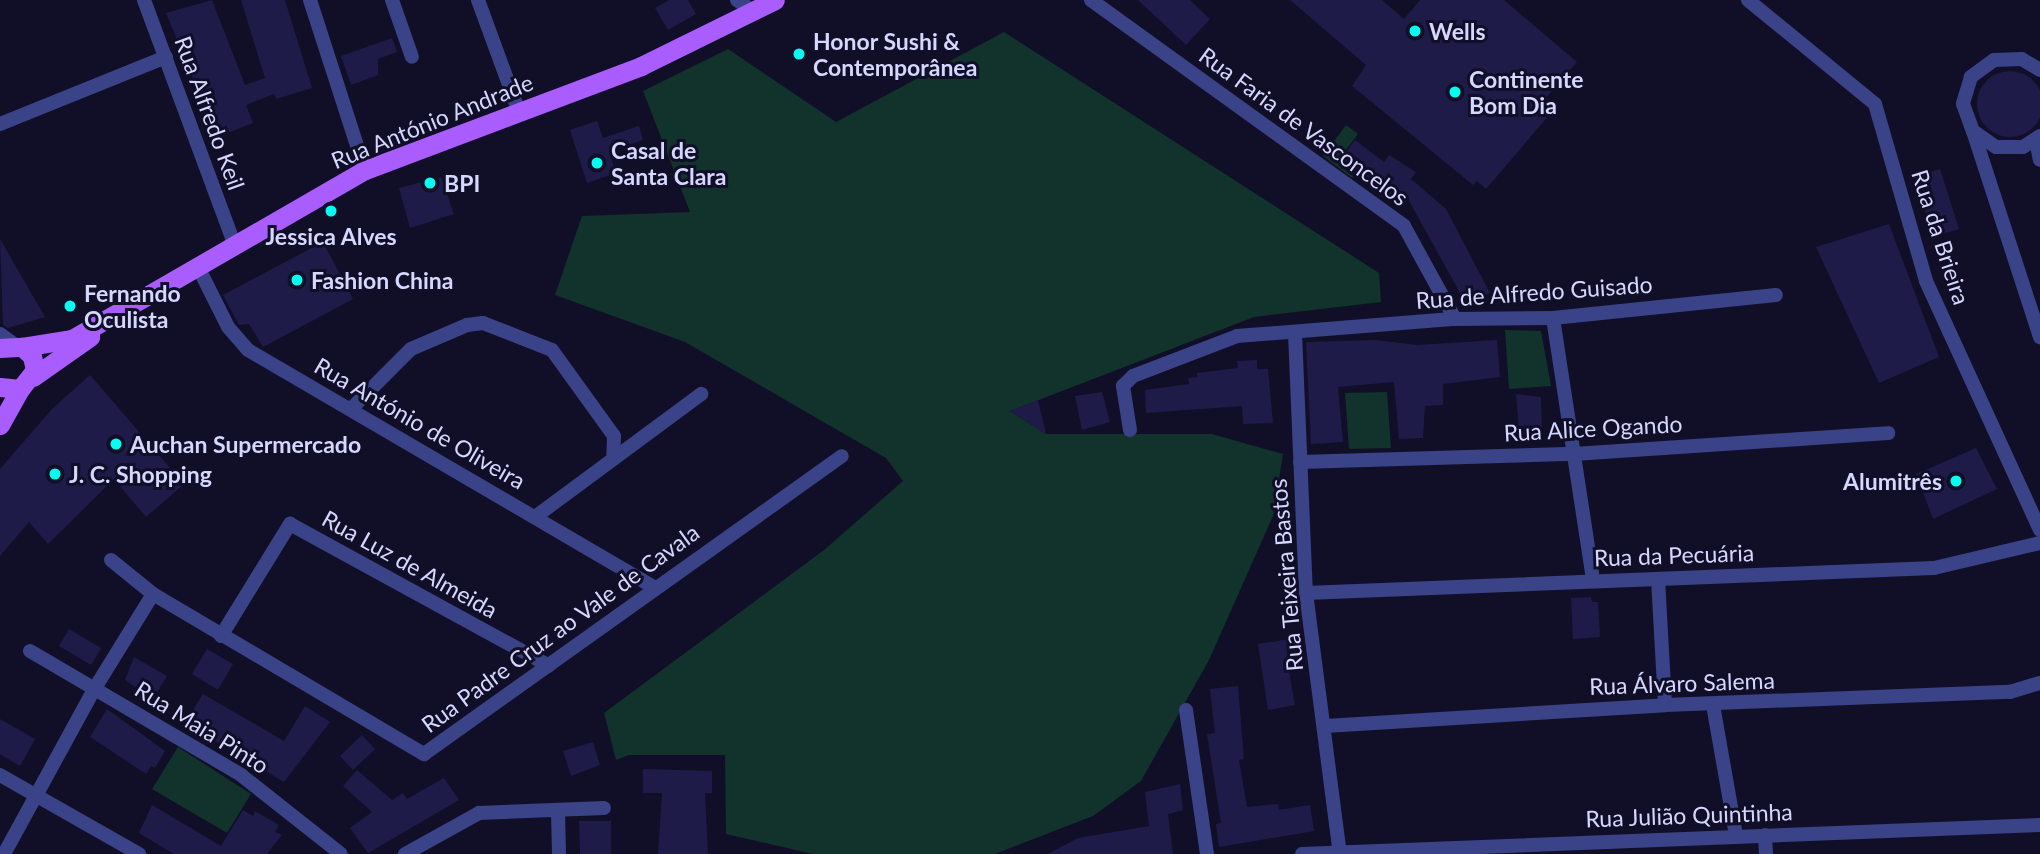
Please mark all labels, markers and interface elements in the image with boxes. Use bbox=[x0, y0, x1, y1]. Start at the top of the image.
place label: Wells bbox=[1429, 17, 1486, 45]
marker: Wells bbox=[1407, 23, 1423, 39]
place label: Honor Sushi & Contemporânea bbox=[813, 27, 977, 81]
street label: Rua Alfredo Keil bbox=[169, 32, 251, 194]
street label: Rua Faria de Vasconcelos bbox=[1194, 41, 1414, 211]
marker: Honor Sushi & Contemporânea bbox=[791, 46, 807, 62]
place label: Continente Bom Dia bbox=[1469, 65, 1584, 119]
street label: Rua António Andrade bbox=[326, 68, 538, 174]
marker: Continente Bom Dia bbox=[1447, 84, 1463, 100]
place label: Casal de Santa Clara bbox=[611, 136, 726, 190]
marker: Casal de Santa Clara bbox=[589, 155, 605, 171]
street label: Rua da Brieira bbox=[1906, 166, 1976, 308]
place label: BPI bbox=[444, 169, 480, 197]
marker: BPI bbox=[422, 175, 438, 191]
marker: Jessica Alves bbox=[323, 203, 339, 219]
place label: Jessica Alves bbox=[265, 222, 397, 250]
place label: Fashion China bbox=[311, 266, 454, 294]
street label: Rua de Alfredo Guisado bbox=[1414, 270, 1654, 314]
marker: Fashion China bbox=[289, 272, 305, 288]
place label: Fernando Oculista bbox=[84, 279, 181, 333]
marker: Fernando Oculista bbox=[62, 298, 78, 314]
street label: Rua António de Oliveira bbox=[309, 351, 531, 495]
street label: Rua Alice Ogando bbox=[1503, 410, 1683, 446]
place label: Auchan Supermercado bbox=[130, 430, 361, 458]
marker: Auchan Supermercado bbox=[108, 436, 124, 452]
place label: J. C. Shopping bbox=[69, 460, 212, 488]
marker: J. C. Shopping bbox=[47, 466, 63, 482]
place label: Alumitrês bbox=[1843, 467, 1942, 495]
marker: Alumitrês bbox=[1948, 473, 1964, 489]
street label: Rua Teixeira Bastos bbox=[1264, 477, 1308, 673]
street label: Rua Luz de Almeida bbox=[317, 504, 503, 624]
street label: Rua Padre Cruz ao Vale de Cavala bbox=[416, 518, 704, 738]
street label: Rua da Pecuária bbox=[1593, 538, 1755, 572]
street label: Rua Álvaro Salema bbox=[1588, 666, 1776, 700]
street label: Rua Maia Pinto bbox=[130, 675, 274, 779]
street label: Rua Julião Quintinha bbox=[1585, 798, 1793, 832]

